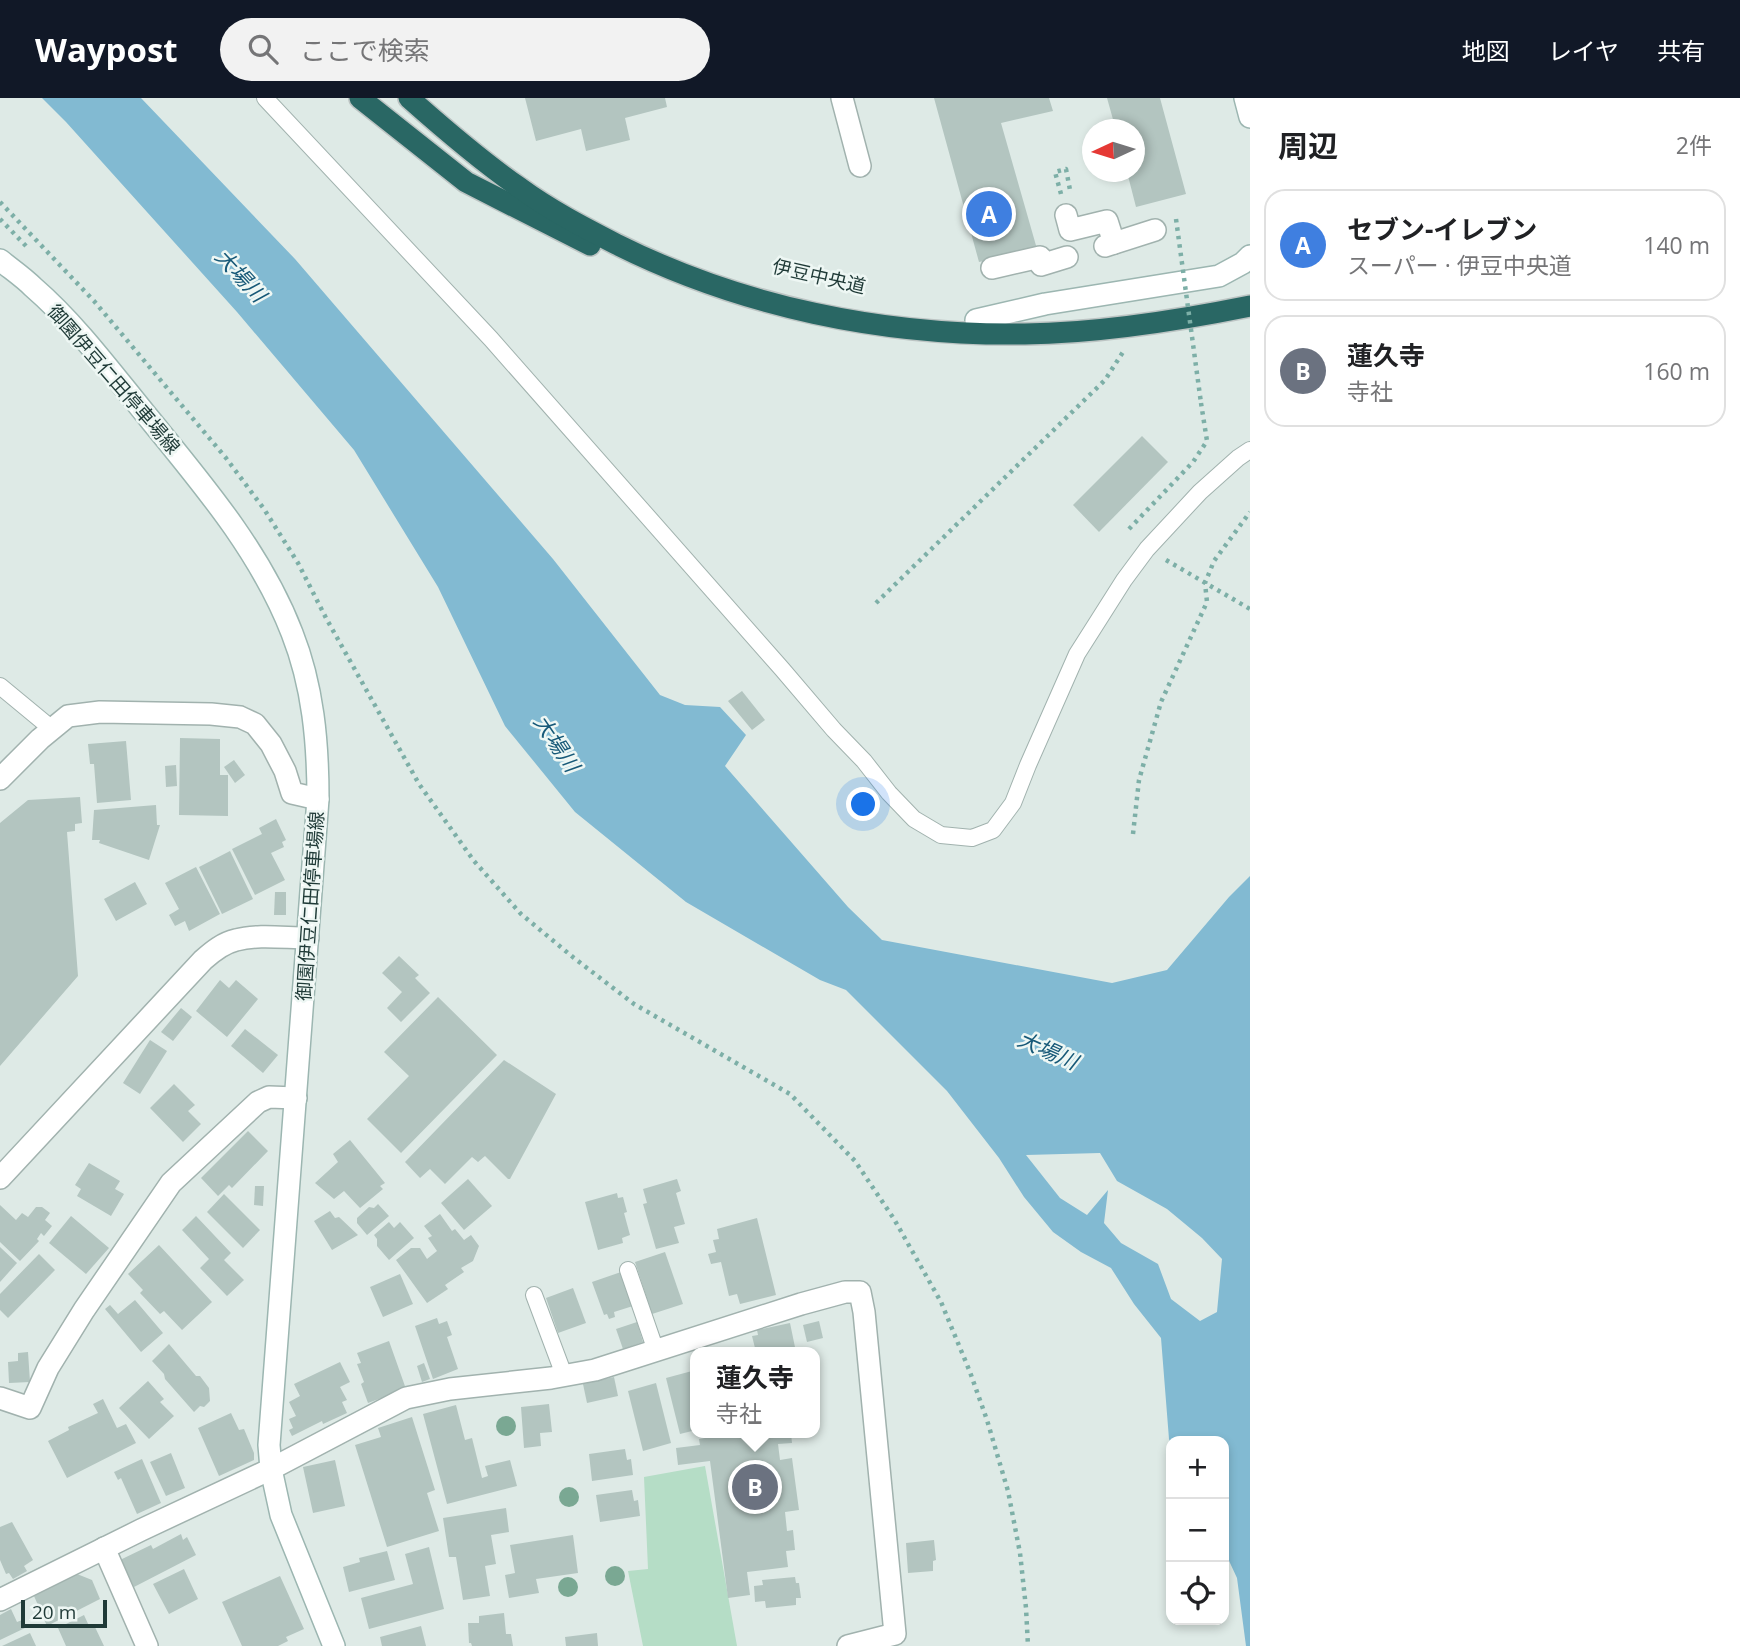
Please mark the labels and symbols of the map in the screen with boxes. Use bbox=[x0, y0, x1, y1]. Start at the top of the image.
north arrow bbox=[1082, 119, 1145, 182]
pin: A bbox=[966, 188, 1012, 240]
water label: 大場川 bbox=[209, 242, 274, 309]
street label: 伊豆中央道 bbox=[770, 253, 868, 299]
street label: 御園伊豆仁田停車場線 bbox=[42, 299, 186, 459]
water label: 大場川 bbox=[528, 709, 587, 779]
your location bbox=[846, 787, 880, 821]
street label: 御園伊豆仁田停車場線 bbox=[290, 810, 330, 1002]
water label: 大場川 bbox=[1014, 1024, 1084, 1076]
pin: B bbox=[732, 1461, 778, 1513]
scale bar bbox=[21, 1597, 107, 1629]

